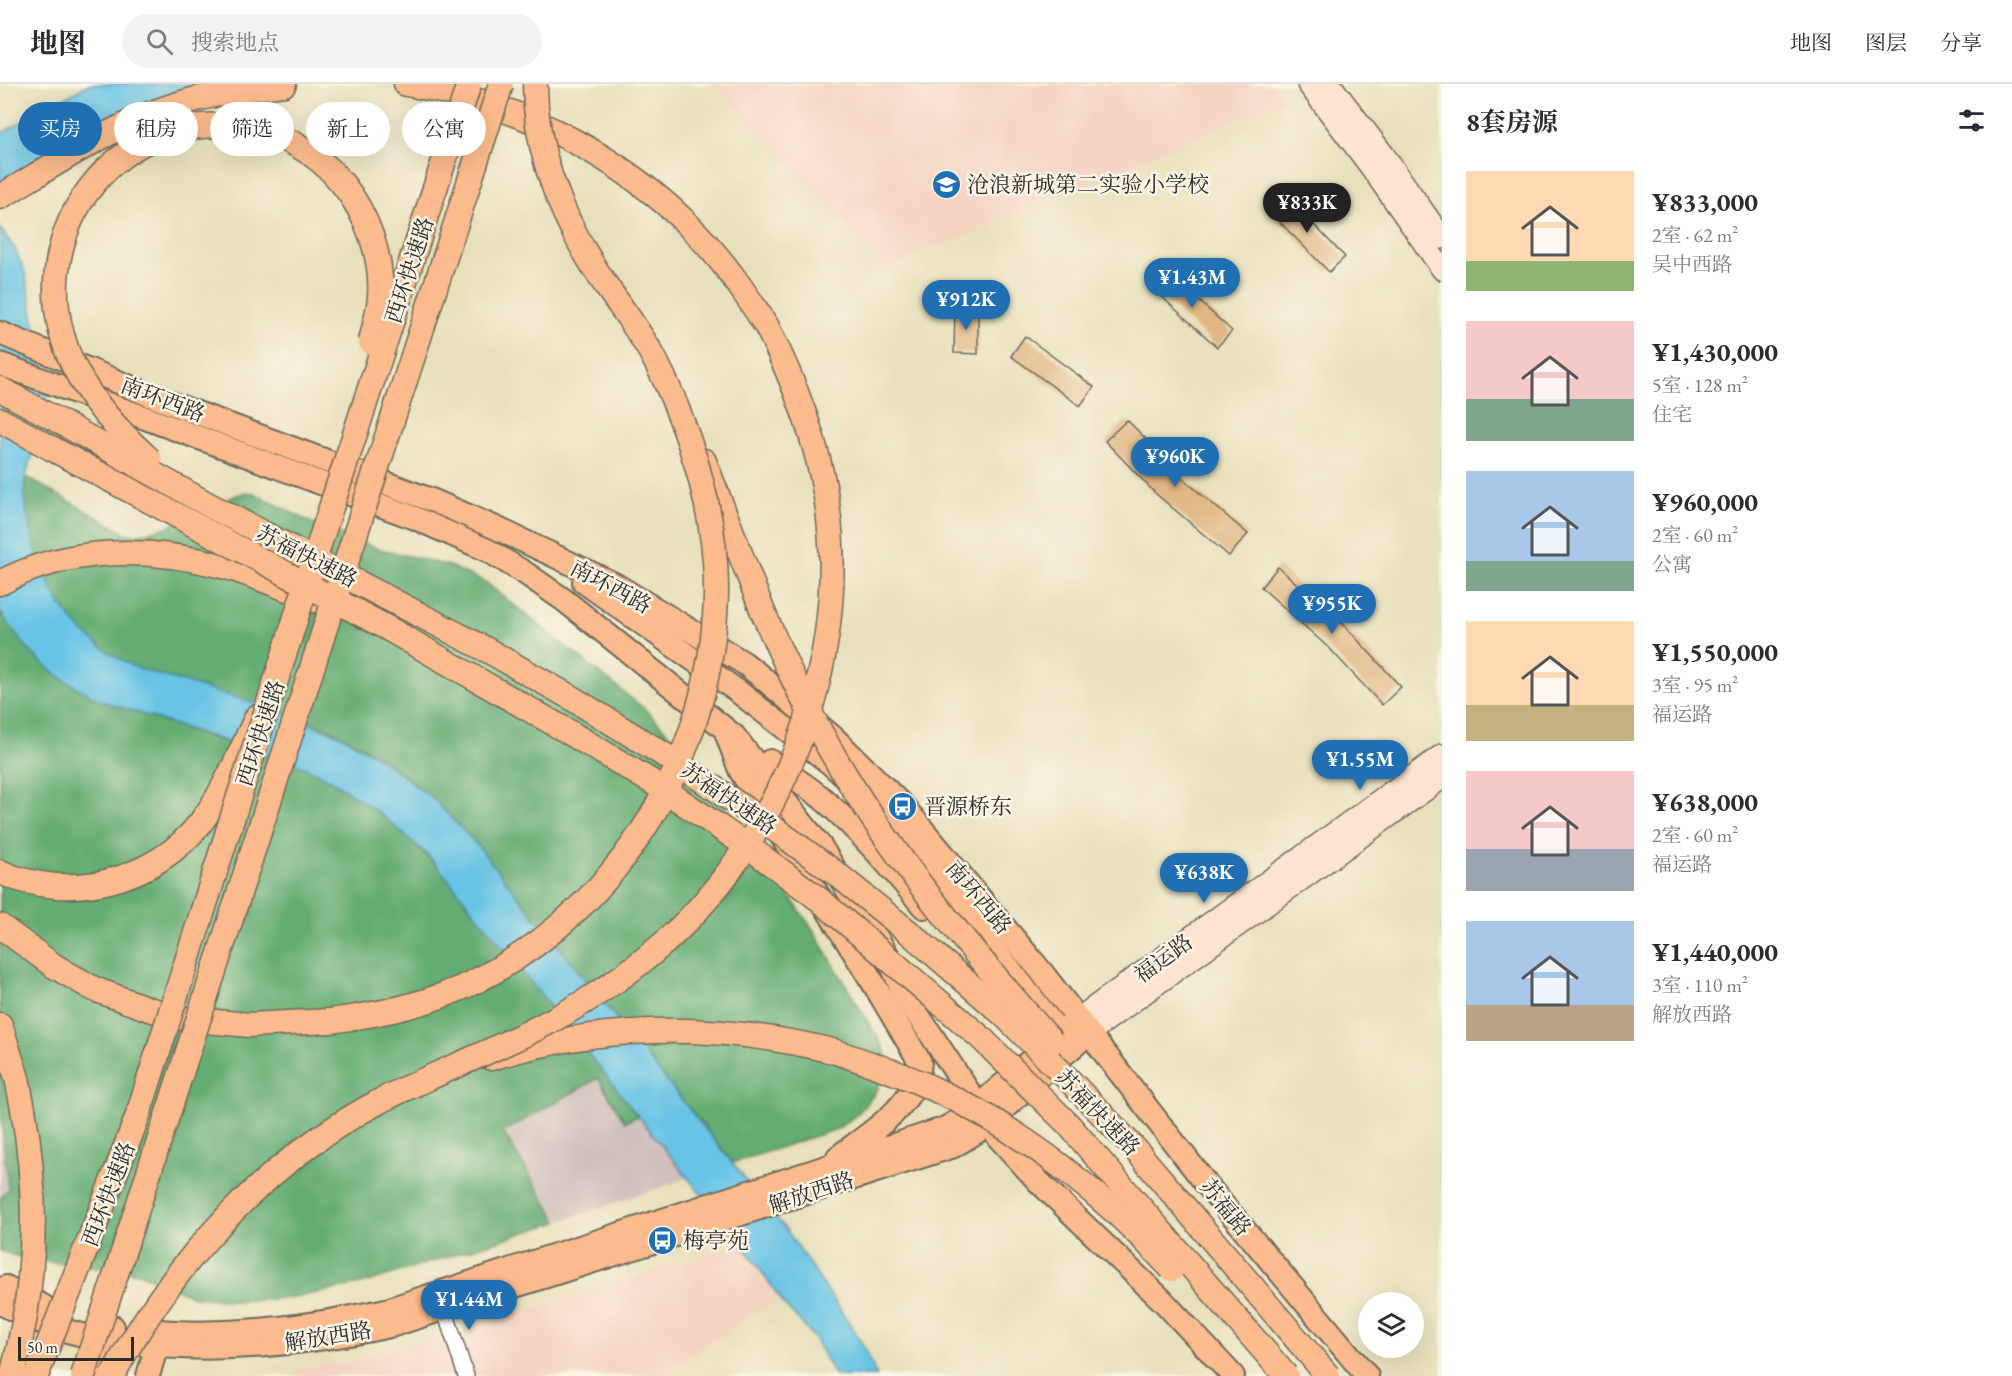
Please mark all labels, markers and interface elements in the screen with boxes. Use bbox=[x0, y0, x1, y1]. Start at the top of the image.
search box bbox=[122, 14, 542, 68]
text: 地图 bbox=[30, 25, 86, 61]
icon: search bbox=[143, 25, 176, 58]
text: 搜索地点 bbox=[191, 28, 279, 57]
text: 地图 bbox=[1790, 29, 1832, 56]
text: 图层 bbox=[1865, 29, 1907, 56]
text: 分享 bbox=[1940, 29, 1982, 56]
chip: 买房 bbox=[18, 102, 102, 156]
chip: 租房 bbox=[114, 102, 198, 156]
chip: 筛选 bbox=[210, 102, 294, 156]
chip: 新上 bbox=[306, 102, 390, 156]
chip: 公寓 bbox=[402, 102, 486, 156]
icon: filters bbox=[1955, 104, 1988, 137]
text: 8套房源 bbox=[1466, 105, 1558, 139]
school or university icon: 沧浪新城第二实验小学校 bbox=[930, 168, 962, 200]
place label: 沧浪新城第二实验小学校 bbox=[967, 170, 1209, 199]
pin: ¥833K bbox=[1265, 183, 1349, 234]
text: ¥833,000 bbox=[1652, 185, 1758, 219]
text: ¥833K bbox=[1277, 189, 1337, 215]
icon: home bbox=[1514, 195, 1586, 267]
street label: 西环快速路 bbox=[379, 213, 440, 327]
text: 2室 · 62 m² bbox=[1652, 222, 1738, 248]
text: 吴中西路 bbox=[1652, 251, 1732, 277]
pin: ¥1.43M bbox=[1143, 258, 1241, 309]
text: ¥1.43M bbox=[1158, 264, 1226, 290]
pin: ¥912K bbox=[924, 280, 1008, 331]
text: ¥912K bbox=[936, 286, 996, 312]
text: ¥1,430,000 bbox=[1652, 335, 1778, 369]
icon: home bbox=[1514, 345, 1586, 417]
street label: 南环西路 bbox=[117, 370, 209, 429]
text: 5室 · 128 m² bbox=[1652, 372, 1748, 398]
text: 住宅 bbox=[1652, 401, 1692, 427]
pin: ¥960K bbox=[1133, 437, 1217, 488]
text: ¥960K bbox=[1145, 443, 1205, 469]
text: ¥960,000 bbox=[1652, 485, 1758, 519]
icon: home bbox=[1514, 495, 1586, 567]
street label: 苏福快速路 bbox=[251, 519, 362, 594]
text: 2室 · 60 m² bbox=[1652, 522, 1738, 548]
text: 公寓 bbox=[1652, 551, 1692, 577]
street label: 南环西路 bbox=[565, 553, 656, 620]
pin: ¥955K bbox=[1290, 584, 1374, 635]
text: ¥955K bbox=[1302, 590, 1362, 616]
text: ¥1,550,000 bbox=[1652, 635, 1778, 669]
icon: home bbox=[1514, 645, 1586, 717]
text: 3室 · 95 m² bbox=[1652, 672, 1738, 698]
street label: 西环快速路 bbox=[230, 676, 291, 790]
text: 福运路 bbox=[1652, 701, 1712, 727]
pin: ¥1.55M bbox=[1311, 740, 1409, 791]
text: ¥1.55M bbox=[1326, 746, 1394, 772]
street label: 苏福快速路 bbox=[675, 756, 782, 841]
text: ¥638,000 bbox=[1652, 785, 1758, 819]
bus stop icon: 晋源桥东 bbox=[887, 790, 919, 822]
place label: 晋源桥东 bbox=[924, 792, 1012, 821]
icon: home bbox=[1514, 795, 1586, 867]
text: 2室 · 60 m² bbox=[1652, 822, 1738, 848]
text: 福运路 bbox=[1652, 851, 1712, 877]
pin: ¥638K bbox=[1162, 853, 1246, 904]
street label: 南环西路 bbox=[939, 854, 1018, 940]
text: ¥638K bbox=[1174, 859, 1234, 885]
street label: 福运路 bbox=[1128, 927, 1199, 990]
text: ¥1,440,000 bbox=[1652, 935, 1778, 969]
icon: home bbox=[1514, 945, 1586, 1017]
text: 3室 · 110 m² bbox=[1652, 972, 1748, 998]
text: 解放西路 bbox=[1652, 1001, 1732, 1027]
street label: 苏福快速路 bbox=[1049, 1063, 1146, 1162]
street label: 西环快速路 bbox=[75, 1138, 142, 1251]
street label: 解放西路 bbox=[765, 1165, 857, 1220]
street label: 苏福路 bbox=[1194, 1173, 1258, 1242]
bus stop icon: 梅亭苑 bbox=[646, 1224, 678, 1256]
place label: 梅亭苑 bbox=[683, 1226, 749, 1255]
pin: ¥1.44M bbox=[420, 1280, 518, 1331]
text: ¥1.44M bbox=[435, 1286, 503, 1312]
map controls bbox=[1358, 1292, 1424, 1358]
button: layers bbox=[1358, 1292, 1424, 1358]
street label: 解放西路 bbox=[282, 1315, 374, 1358]
scale bar bbox=[18, 1334, 134, 1362]
text: 50 m bbox=[27, 1337, 58, 1358]

